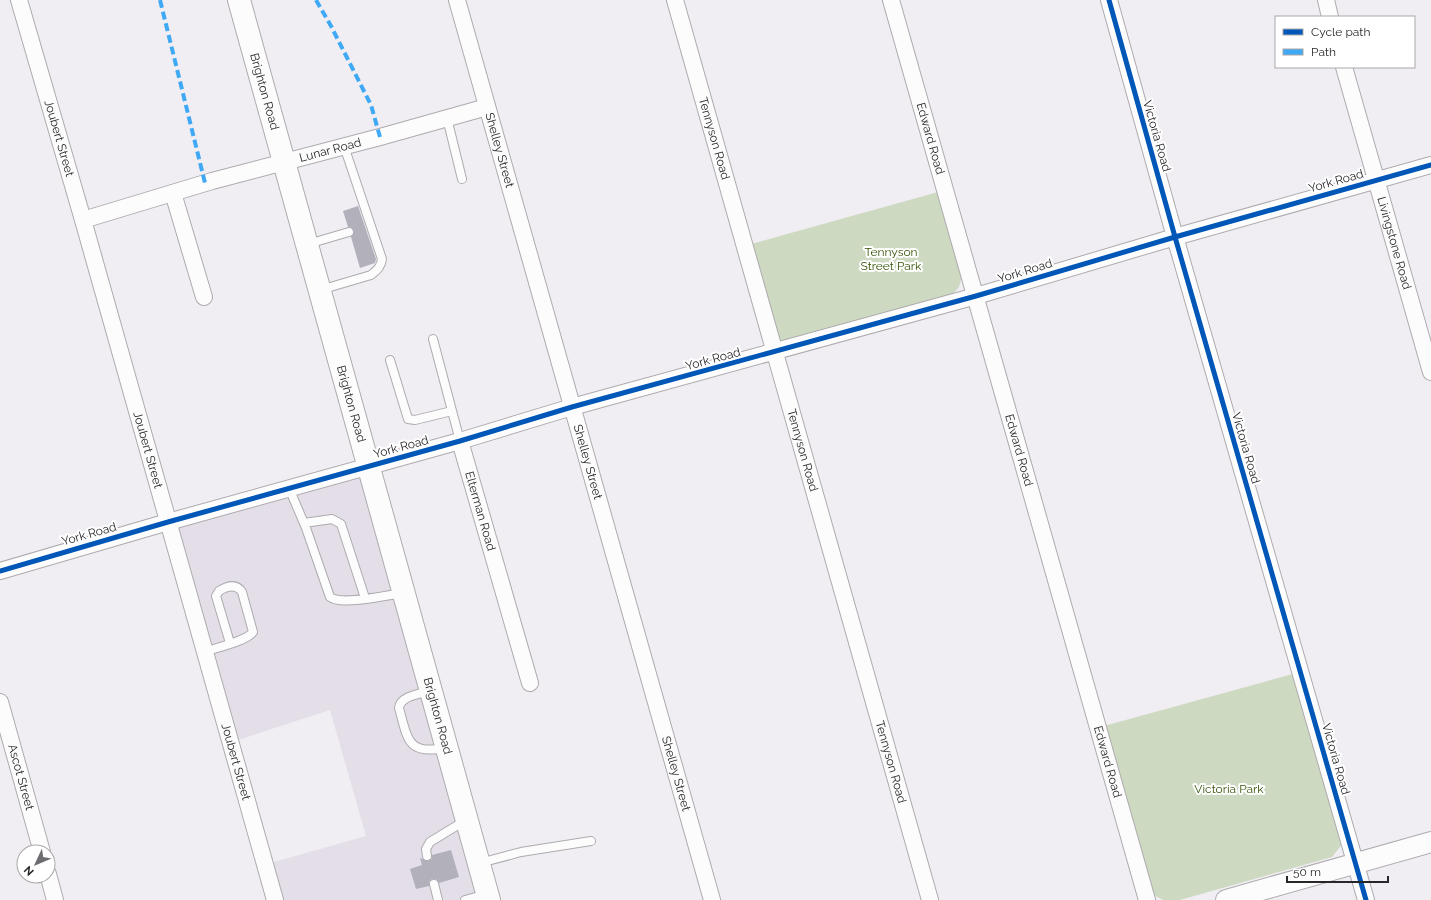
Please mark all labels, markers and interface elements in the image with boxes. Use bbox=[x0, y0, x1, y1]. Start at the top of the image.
legend bbox=[1275, 16, 1415, 68]
text: Cycle path bbox=[1311, 25, 1370, 39]
text: Path bbox=[1311, 45, 1336, 59]
street label: Brighton Road bbox=[247, 52, 282, 132]
street label: Tennyson Road bbox=[696, 96, 733, 181]
street label: Joubert Street bbox=[41, 98, 77, 178]
street label: Victoria Road bbox=[1140, 99, 1174, 173]
street label: Edward Road bbox=[914, 101, 947, 176]
street label: Shelley Street bbox=[482, 111, 517, 189]
street label: Lunar Road bbox=[298, 135, 363, 165]
street label: York Road bbox=[1307, 167, 1365, 195]
street label: Livingstone Road bbox=[1374, 195, 1414, 291]
park label: Tennyson Street Park bbox=[861, 245, 922, 273]
street label: York Road bbox=[996, 256, 1054, 286]
street label: York Road bbox=[684, 345, 742, 373]
street label: Brighton Road bbox=[334, 364, 368, 444]
street label: Tennyson Road bbox=[784, 407, 821, 493]
street label: Joubert Street bbox=[130, 410, 165, 490]
street label: Victoria Road bbox=[1229, 411, 1263, 485]
street label: Edward Road bbox=[1002, 413, 1036, 488]
street label: Shelley Street bbox=[571, 423, 605, 501]
street label: York Road bbox=[372, 433, 430, 461]
street label: Elterman Road bbox=[462, 470, 498, 553]
street label: York Road bbox=[60, 520, 118, 548]
street label: Brighton Road bbox=[421, 676, 455, 756]
street label: Tennyson Road bbox=[873, 719, 909, 805]
street label: Joubert Street bbox=[218, 722, 253, 802]
street label: Victoria Road bbox=[1319, 722, 1353, 796]
street label: Edward Road bbox=[1091, 724, 1125, 799]
street label: Shelley Street bbox=[659, 734, 693, 813]
street label: Ascot Street bbox=[5, 743, 37, 812]
park label: Victoria Park bbox=[1194, 782, 1264, 796]
north arrow bbox=[16, 844, 56, 884]
scale bar bbox=[1287, 858, 1388, 884]
text: N bbox=[22, 863, 37, 878]
text: 50 m bbox=[1293, 865, 1321, 879]

